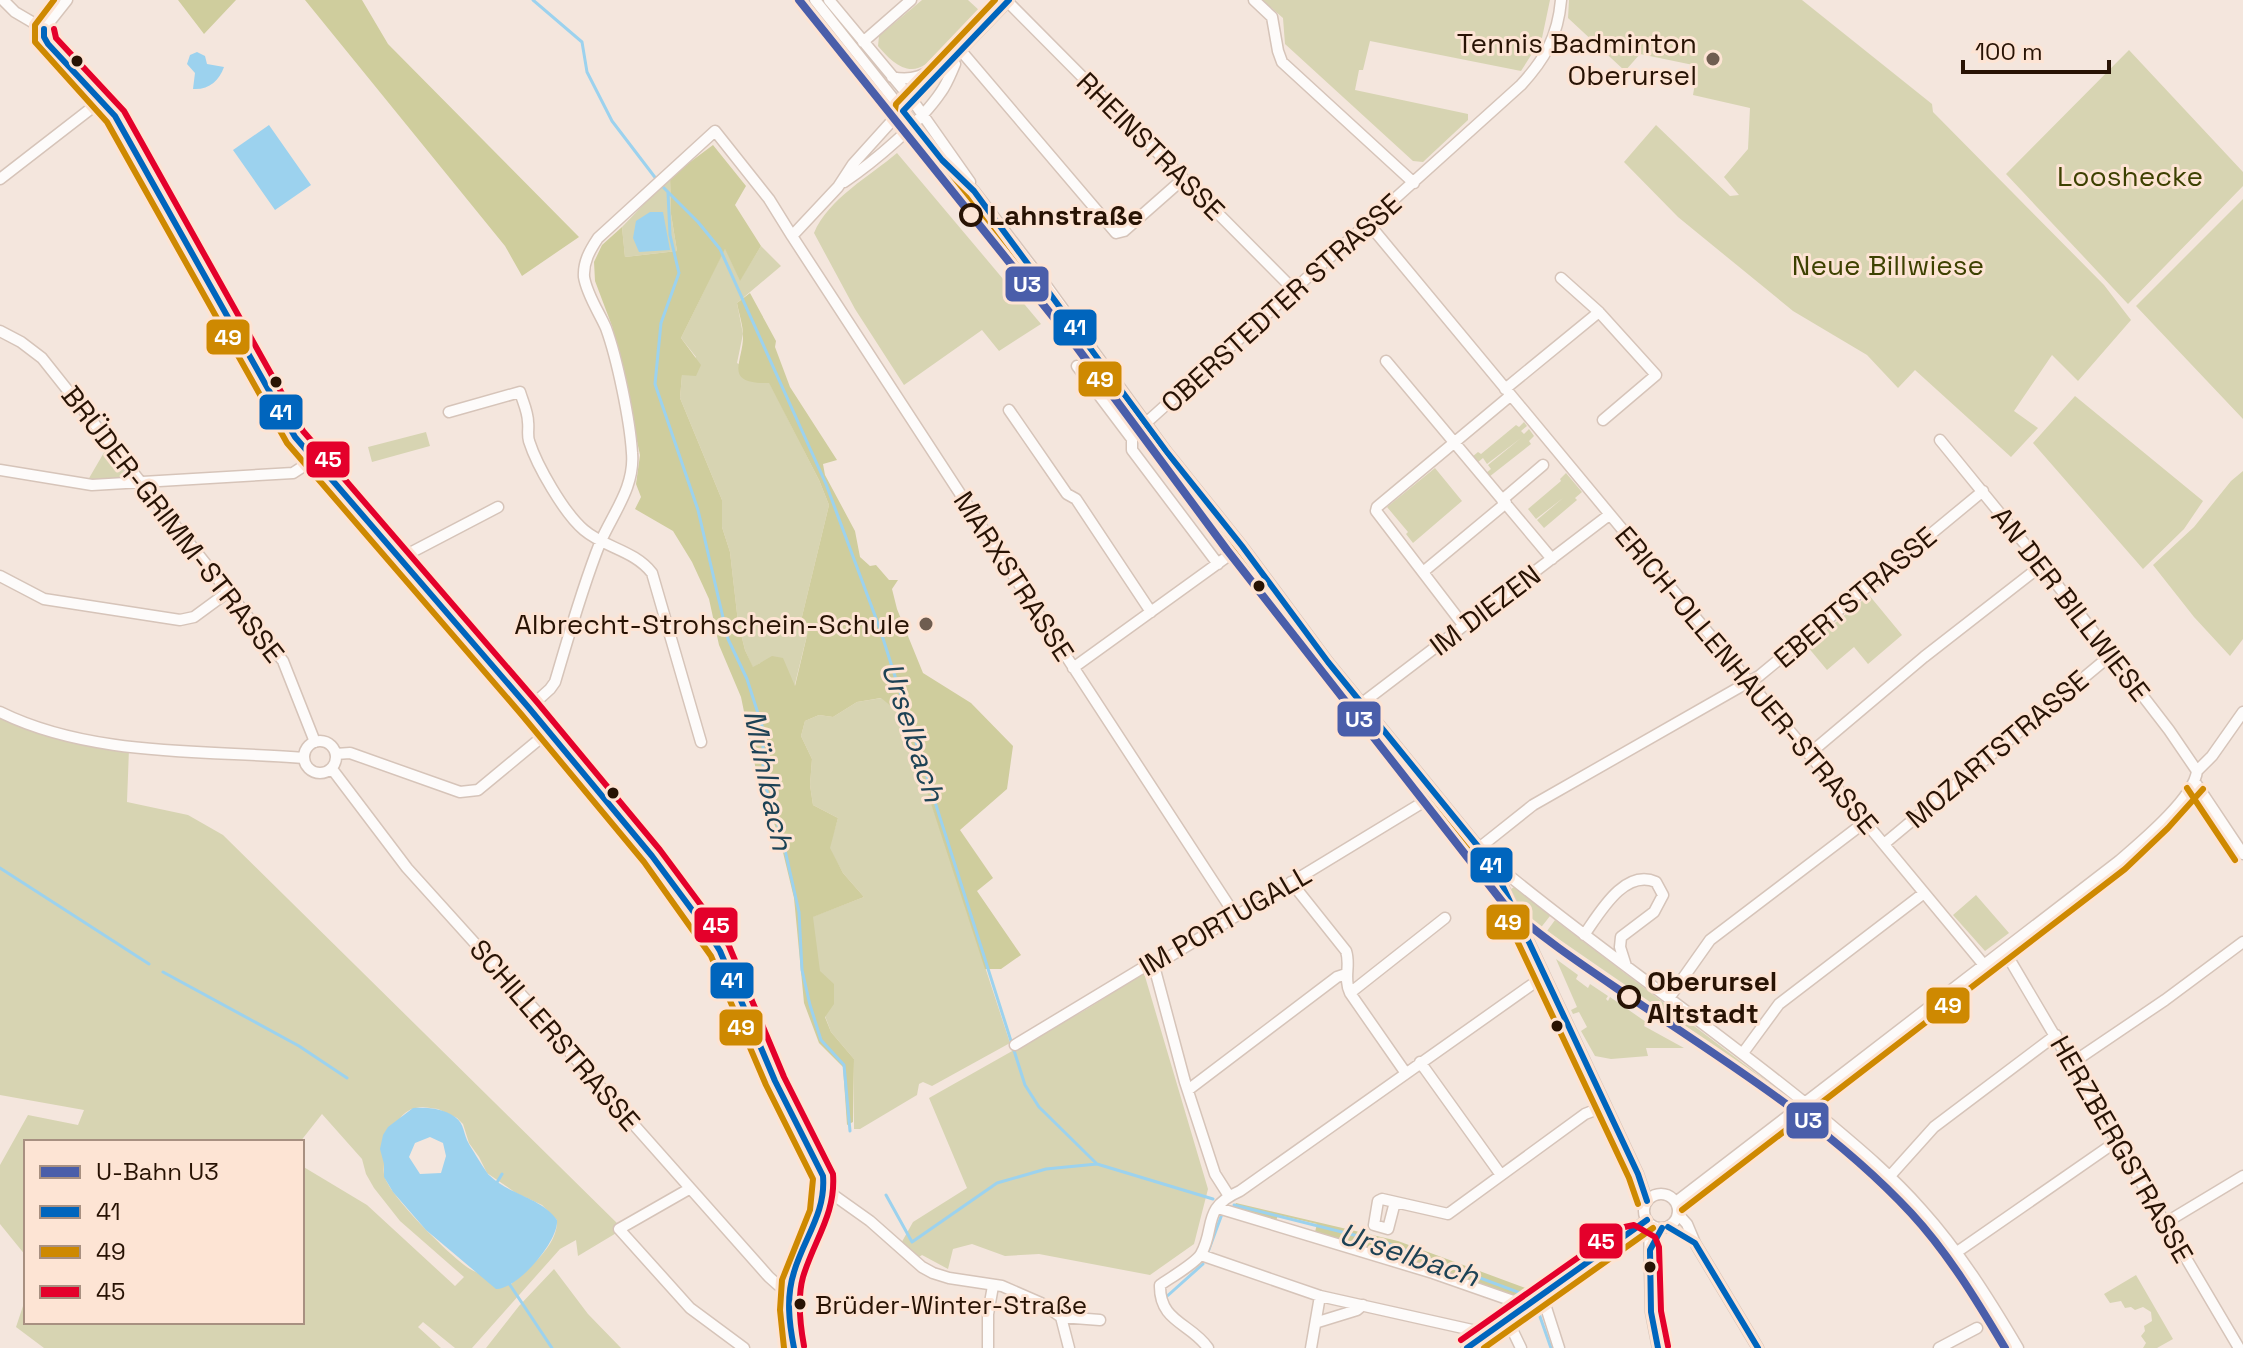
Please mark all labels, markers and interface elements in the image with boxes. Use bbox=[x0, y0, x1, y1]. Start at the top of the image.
scale bar bbox=[1963, 24, 2109, 74]
place label: Tennis Badminton Oberursel bbox=[1457, 25, 1697, 93]
text: 100 m bbox=[1975, 36, 2043, 67]
marker: Tennis Badminton Oberursel bbox=[1704, 50, 1722, 68]
unlabelled marker bbox=[69, 53, 85, 69]
street label: RHEINSTRASSE bbox=[1069, 64, 1233, 228]
park label: Looshecke bbox=[2057, 158, 2203, 194]
street label: OBERSTEDTER STRASSE bbox=[1153, 185, 1409, 421]
place label: Lahnstraße bbox=[989, 197, 1143, 233]
marker: Lahnstraße bbox=[960, 204, 982, 226]
park label: Neue Billwiese bbox=[1792, 247, 1984, 283]
line badge: U3 bbox=[1004, 265, 1050, 303]
text: U3 bbox=[1013, 270, 1041, 298]
line badge: 41 bbox=[1052, 308, 1098, 347]
text: 41 bbox=[1063, 313, 1087, 341]
line badge: 49 bbox=[205, 318, 251, 356]
text: 49 bbox=[214, 323, 242, 351]
line badge: 49 bbox=[1077, 360, 1123, 398]
text: 49 bbox=[1086, 365, 1114, 393]
unlabelled marker bbox=[268, 374, 284, 390]
street label: BRÜDER-GRIMM-STRASSE bbox=[54, 378, 292, 670]
line badge: 41 bbox=[258, 393, 304, 431]
text: 41 bbox=[269, 398, 293, 426]
line badge: 45 bbox=[305, 440, 351, 479]
text: 45 bbox=[314, 445, 342, 473]
street label: MARXSTRASSE bbox=[946, 484, 1082, 668]
street label: AN DER BILLWIESE bbox=[1984, 499, 2158, 709]
street label: ERICH-OLLENHAUER-STRASSE bbox=[1607, 518, 1887, 842]
street label: EBERTSTRASSE bbox=[1766, 518, 1944, 676]
street label: IM DIEZEN bbox=[1422, 557, 1548, 663]
unlabelled marker bbox=[1251, 578, 1267, 594]
place label: Albrecht-Strohschein-Schule bbox=[514, 606, 910, 642]
marker: Albrecht-Strohschein-Schule bbox=[917, 615, 935, 633]
water label: Urselbach bbox=[873, 657, 955, 807]
street label: MOZARTSTRASSE bbox=[1898, 662, 2096, 836]
line badge: U3 bbox=[1336, 700, 1382, 738]
text: U3 bbox=[1345, 705, 1373, 733]
water label: Mühlbach bbox=[735, 706, 803, 854]
unlabelled marker bbox=[605, 785, 621, 801]
line badge: 41 bbox=[1469, 846, 1514, 884]
text: 41 bbox=[1479, 851, 1503, 879]
street label: IM PORTUGALL bbox=[1132, 856, 1318, 984]
line badge: 49 bbox=[1485, 903, 1531, 941]
line badge: 45 bbox=[693, 906, 739, 944]
text: 49 bbox=[1494, 908, 1522, 936]
text: 45 bbox=[702, 911, 730, 939]
street label: SCHILLERSTRASSE bbox=[462, 932, 648, 1138]
line badge: 41 bbox=[709, 961, 755, 1000]
place label: Oberursel Altstadt bbox=[1647, 963, 1777, 1031]
text: 41 bbox=[720, 966, 744, 994]
marker: Oberursel Altstadt bbox=[1618, 986, 1640, 1008]
line badge: 49 bbox=[1925, 986, 1971, 1025]
text: 49 bbox=[1934, 991, 1962, 1019]
line badge: 49 bbox=[718, 1008, 764, 1047]
text: 49 bbox=[727, 1013, 755, 1041]
unlabelled marker bbox=[1549, 1018, 1565, 1034]
street label: HERZBERGSTRASSE bbox=[2042, 1029, 2202, 1269]
line badge: U3 bbox=[1785, 1101, 1830, 1140]
text: U3 bbox=[1794, 1106, 1822, 1134]
legend bbox=[24, 1140, 304, 1324]
text: U-Bahn U3 bbox=[96, 1156, 219, 1187]
text: 41 bbox=[96, 1196, 120, 1227]
water label: Urselbach bbox=[1334, 1214, 1484, 1296]
line badge: 45 bbox=[1578, 1222, 1624, 1260]
text: 45 bbox=[1587, 1227, 1615, 1255]
text: 49 bbox=[96, 1236, 126, 1267]
unlabelled marker bbox=[1642, 1259, 1658, 1275]
text: 45 bbox=[96, 1276, 125, 1307]
place label: Brüder-Winter-Straße bbox=[815, 1288, 1087, 1322]
marker: Brüder-Winter-Straße bbox=[792, 1296, 808, 1312]

